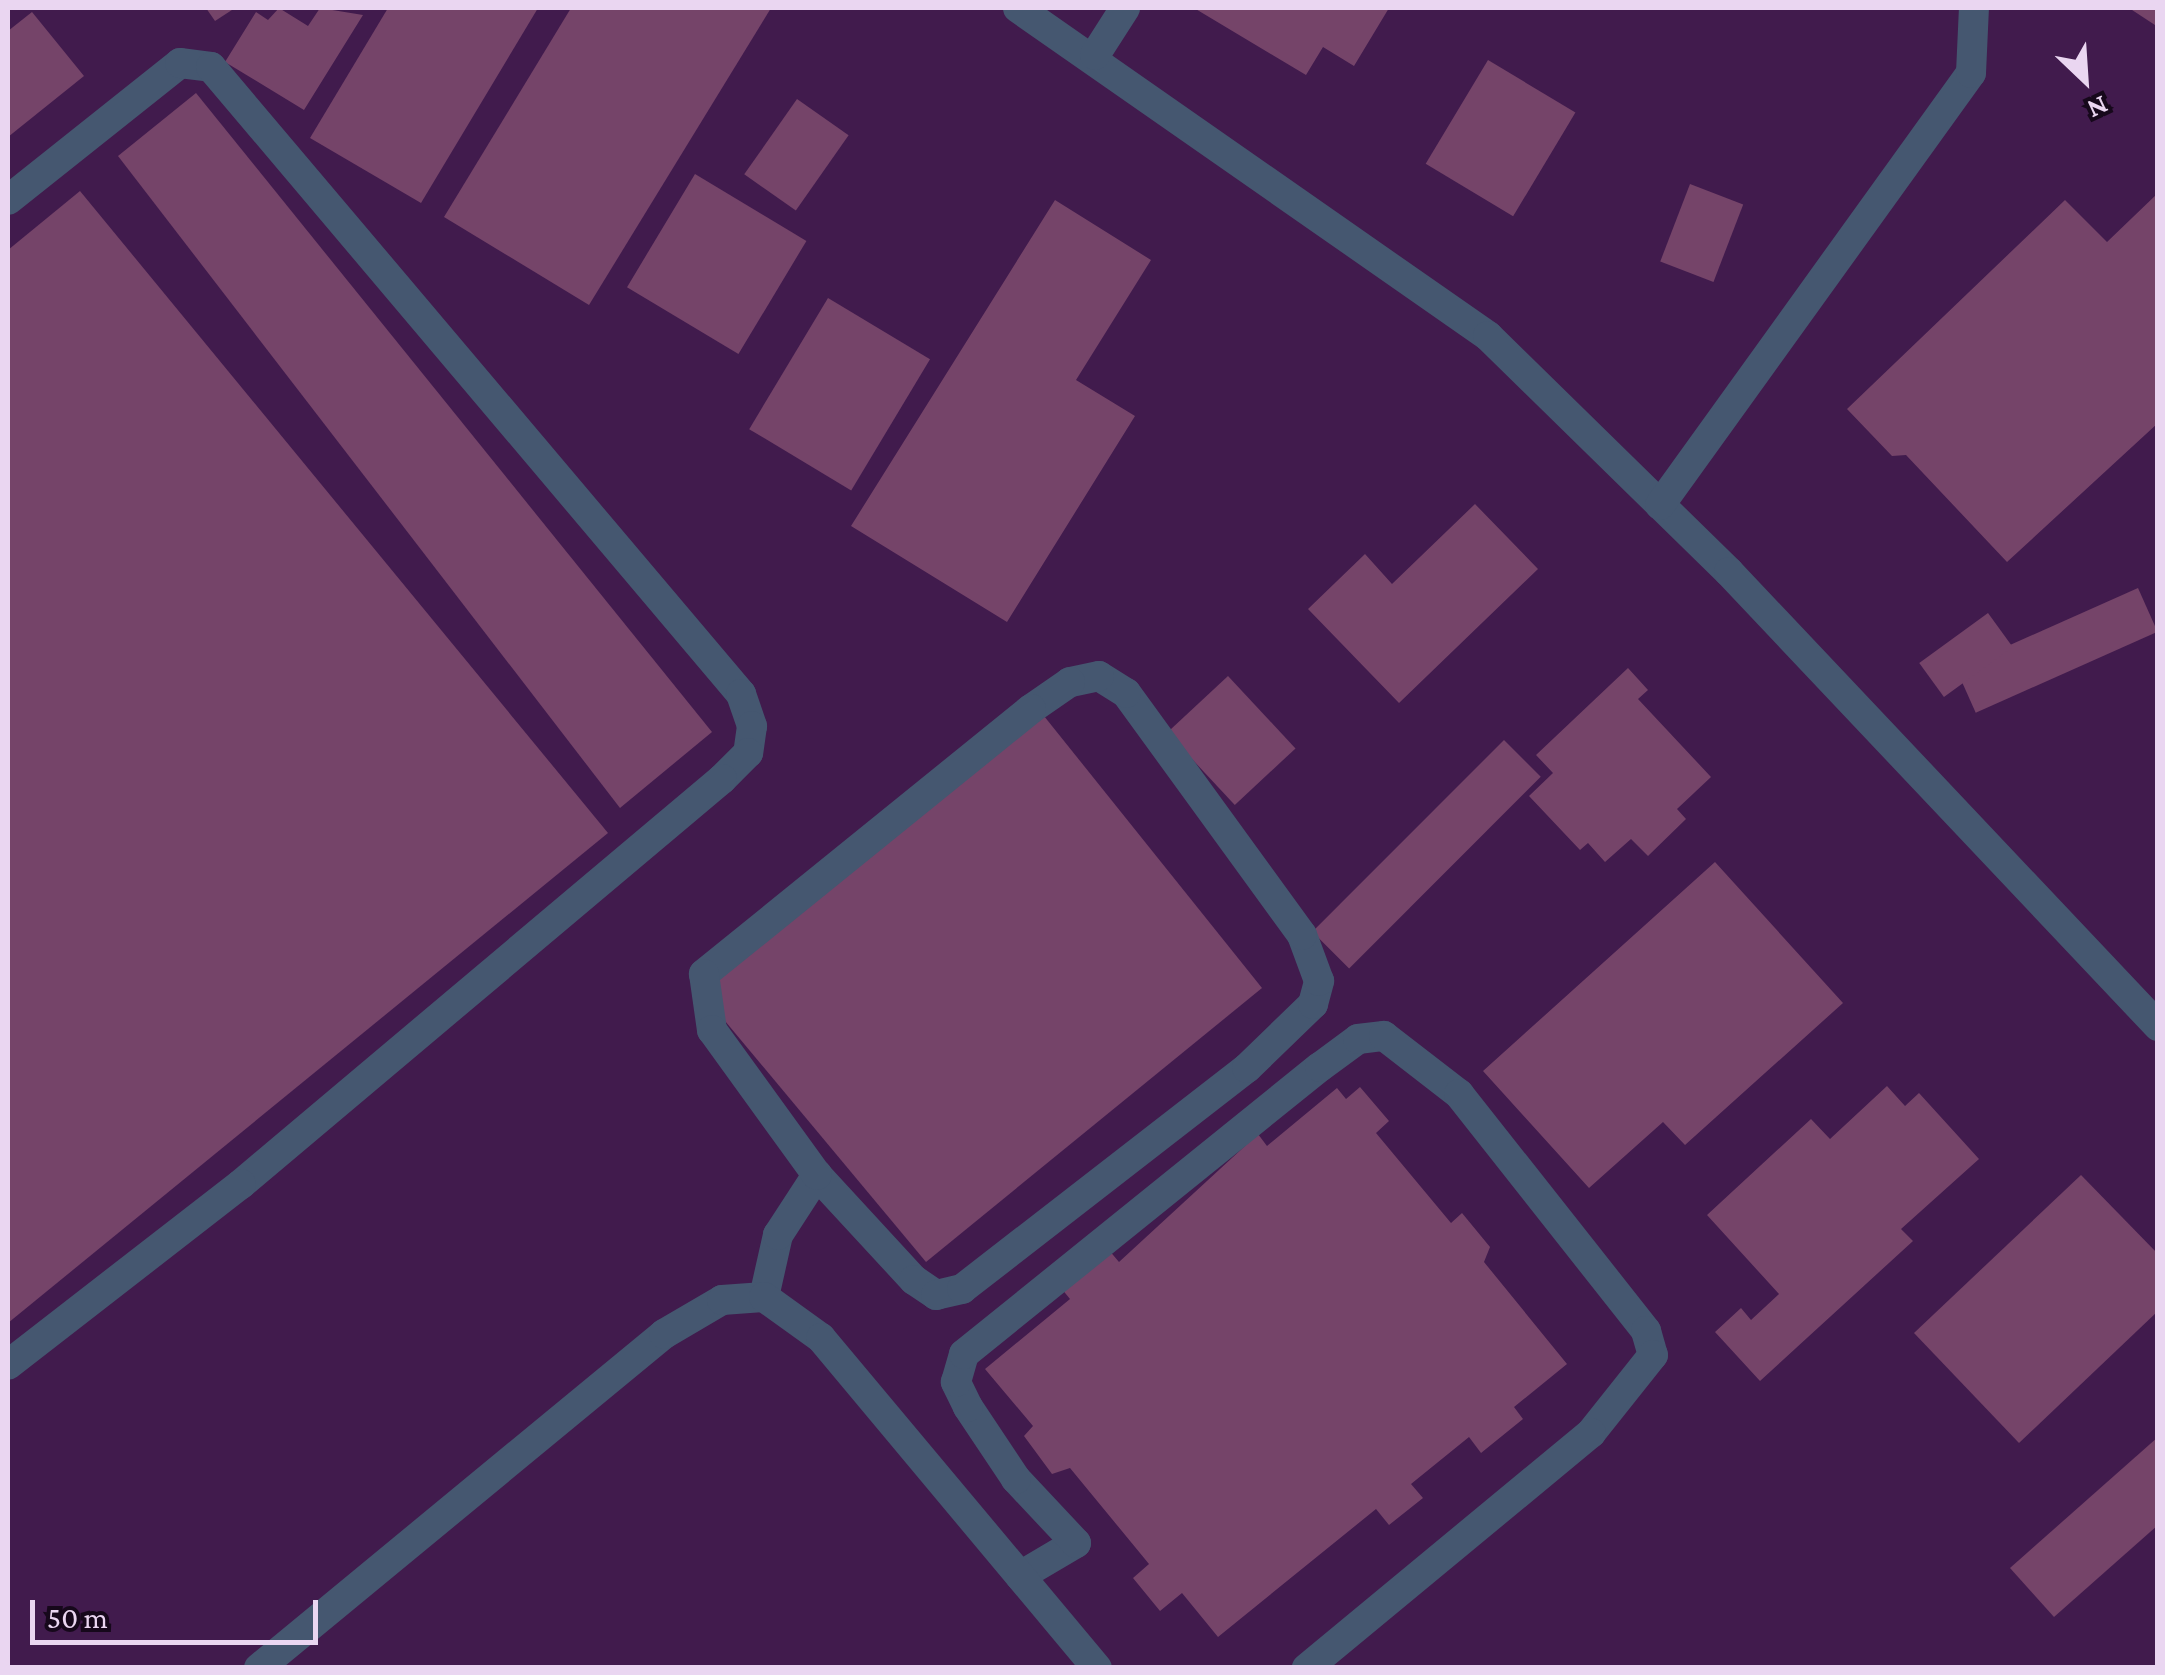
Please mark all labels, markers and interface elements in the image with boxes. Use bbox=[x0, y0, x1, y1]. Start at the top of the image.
north arrow bbox=[2035, 30, 2135, 130]
text: N bbox=[2083, 90, 2113, 126]
scale bar bbox=[35, 1580, 322, 1642]
text: 50 m bbox=[47, 1601, 108, 1634]

